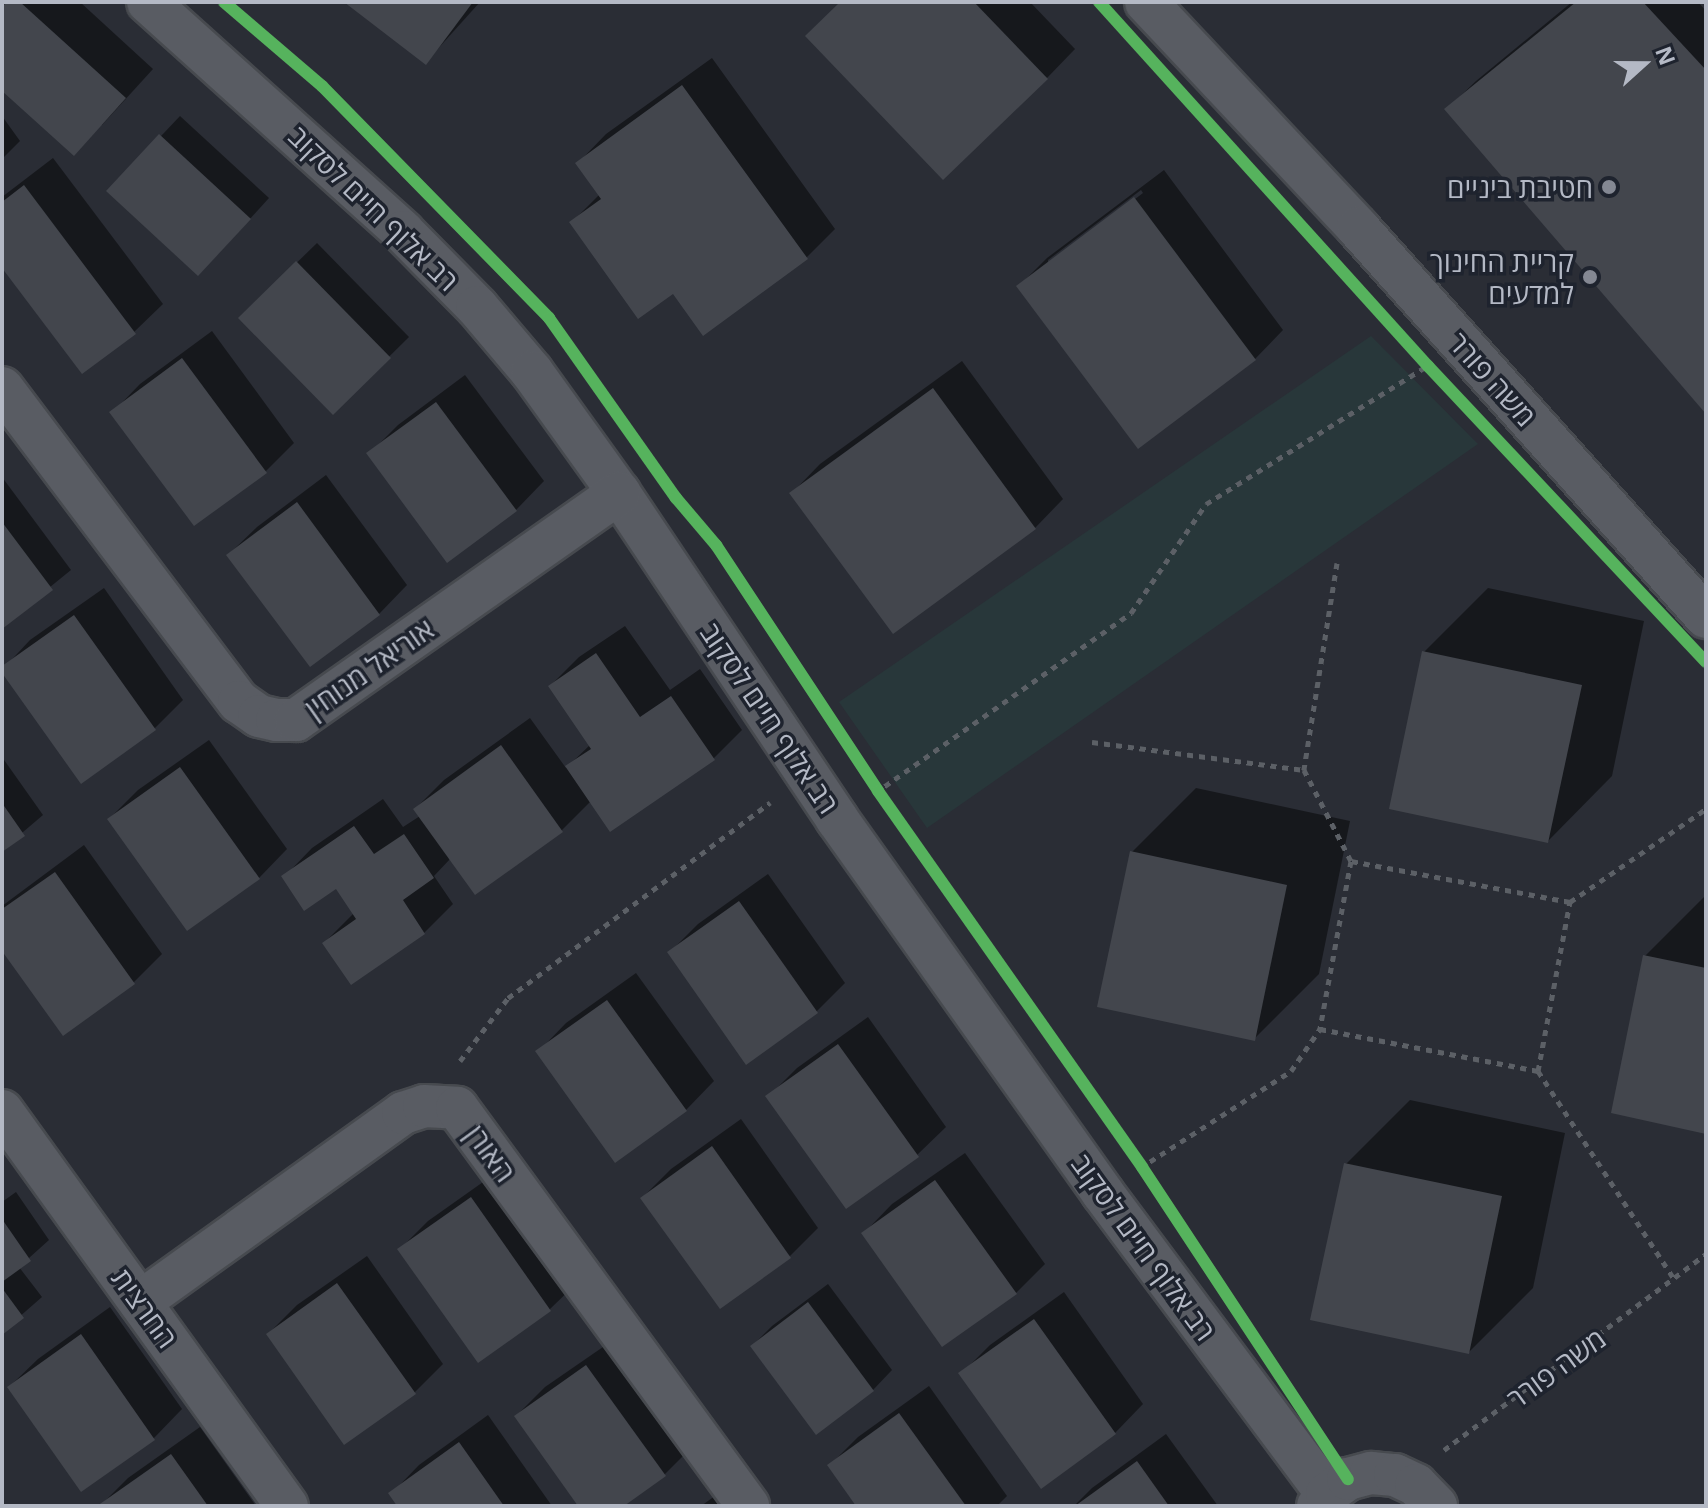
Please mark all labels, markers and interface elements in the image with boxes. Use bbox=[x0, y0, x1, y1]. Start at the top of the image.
north arrow bbox=[1604, 24, 1684, 104]
text: N bbox=[1649, 42, 1684, 69]
street label: רב אלוף חיים לסקוב bbox=[283, 119, 465, 297]
place label: חטיבת ביניים bbox=[1447, 170, 1593, 204]
marker: חטיבת ביניים bbox=[1600, 178, 1618, 196]
place label: קריית החינוך למדעים bbox=[1430, 244, 1574, 310]
marker: קריית החינוך למדעים bbox=[1581, 268, 1599, 286]
street label: משה פורר bbox=[1442, 326, 1544, 432]
street label: אוריאל מנוחין bbox=[298, 611, 440, 725]
street label: רב אלוף חיים לסקוב bbox=[694, 617, 846, 819]
street label: האורן bbox=[459, 1118, 523, 1188]
street label: רב אלוף חיים לסקוב bbox=[1065, 1147, 1223, 1347]
street label: החרצית bbox=[105, 1262, 185, 1354]
street label: משה פורר bbox=[1500, 1321, 1612, 1415]

